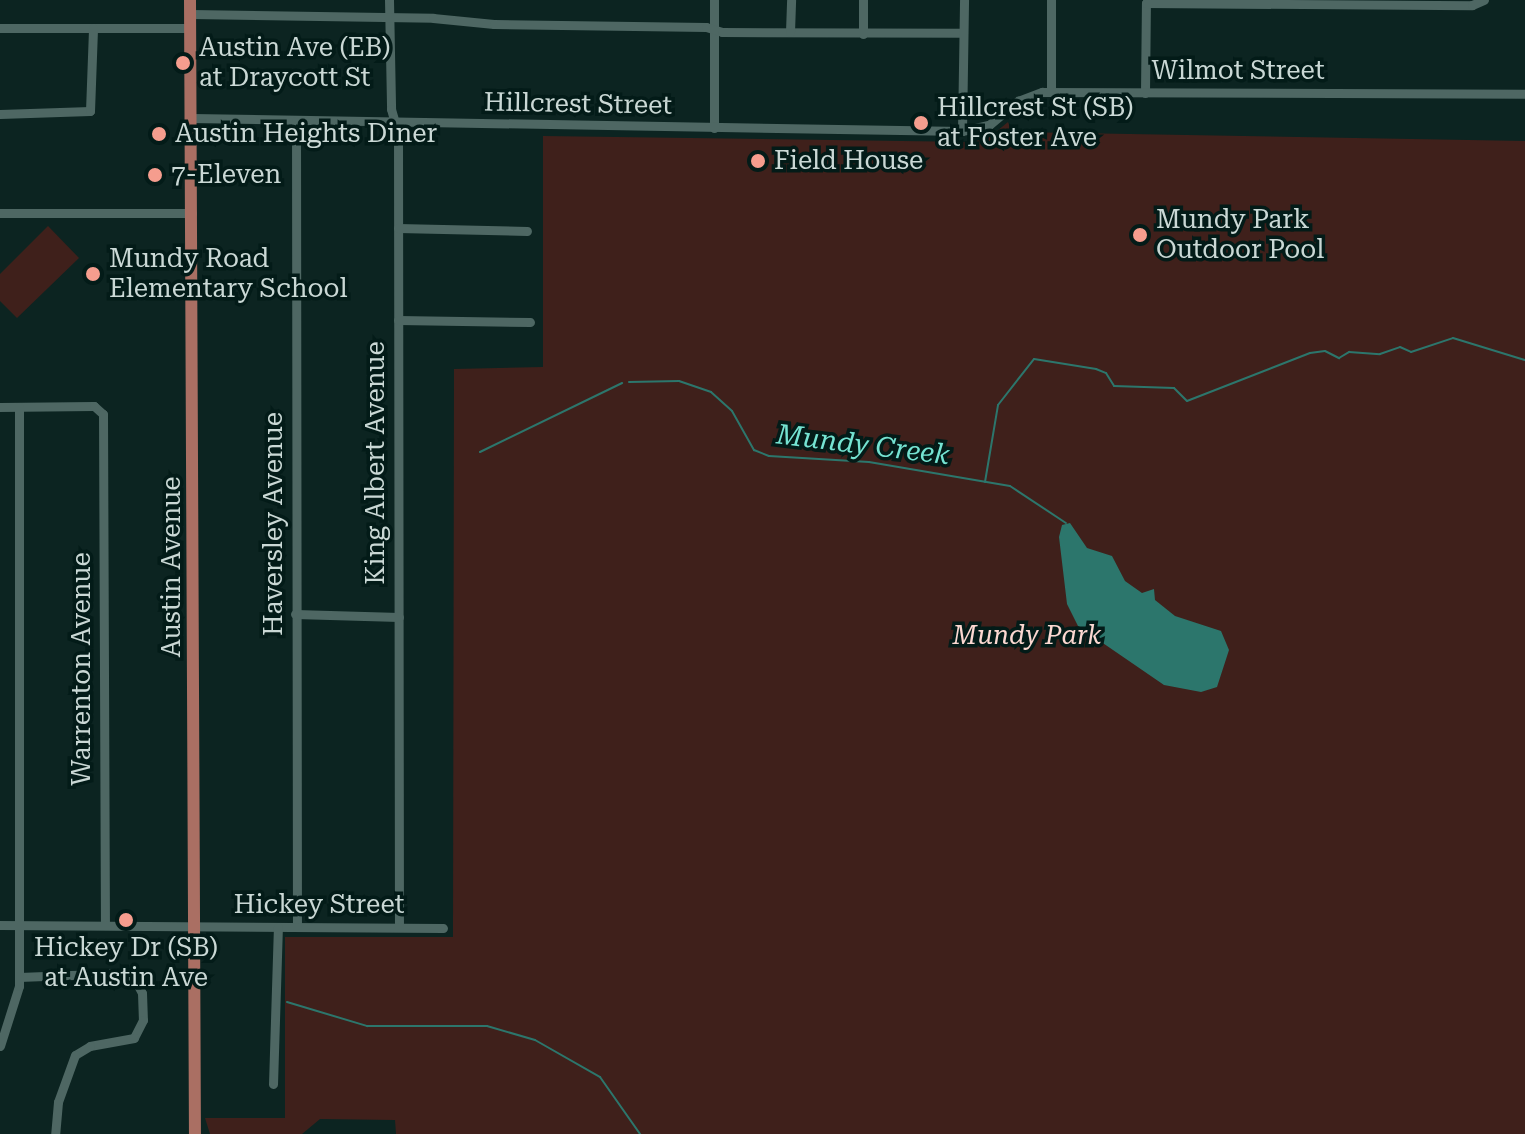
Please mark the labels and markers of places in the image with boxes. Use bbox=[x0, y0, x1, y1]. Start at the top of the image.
place label: Austin Ave (EB) at Draycott St bbox=[199, 32, 390, 94]
marker: Austin Ave (EB) at Draycott St bbox=[174, 54, 192, 72]
place label: Hillcrest St (SB) at Foster Ave bbox=[937, 92, 1134, 154]
marker: Hillcrest St (SB) at Foster Ave bbox=[912, 114, 930, 132]
place label: Austin Heights Diner bbox=[175, 118, 437, 150]
marker: Austin Heights Diner bbox=[150, 125, 168, 143]
place label: Field House bbox=[774, 145, 923, 177]
marker: Field House bbox=[749, 152, 767, 170]
place label: 7-Eleven bbox=[171, 159, 281, 191]
marker: 7-Eleven bbox=[146, 166, 164, 184]
place label: Mundy Park Outdoor Pool bbox=[1156, 204, 1324, 266]
marker: Mundy Park Outdoor Pool bbox=[1131, 226, 1149, 244]
place label: Mundy Road Elementary School bbox=[109, 243, 347, 304]
marker: Mundy Road Elementary School bbox=[84, 265, 102, 283]
marker: Hickey Dr (SB) at Austin Ave bbox=[117, 911, 135, 929]
place label: Hickey Dr (SB) at Austin Ave bbox=[34, 932, 218, 994]

